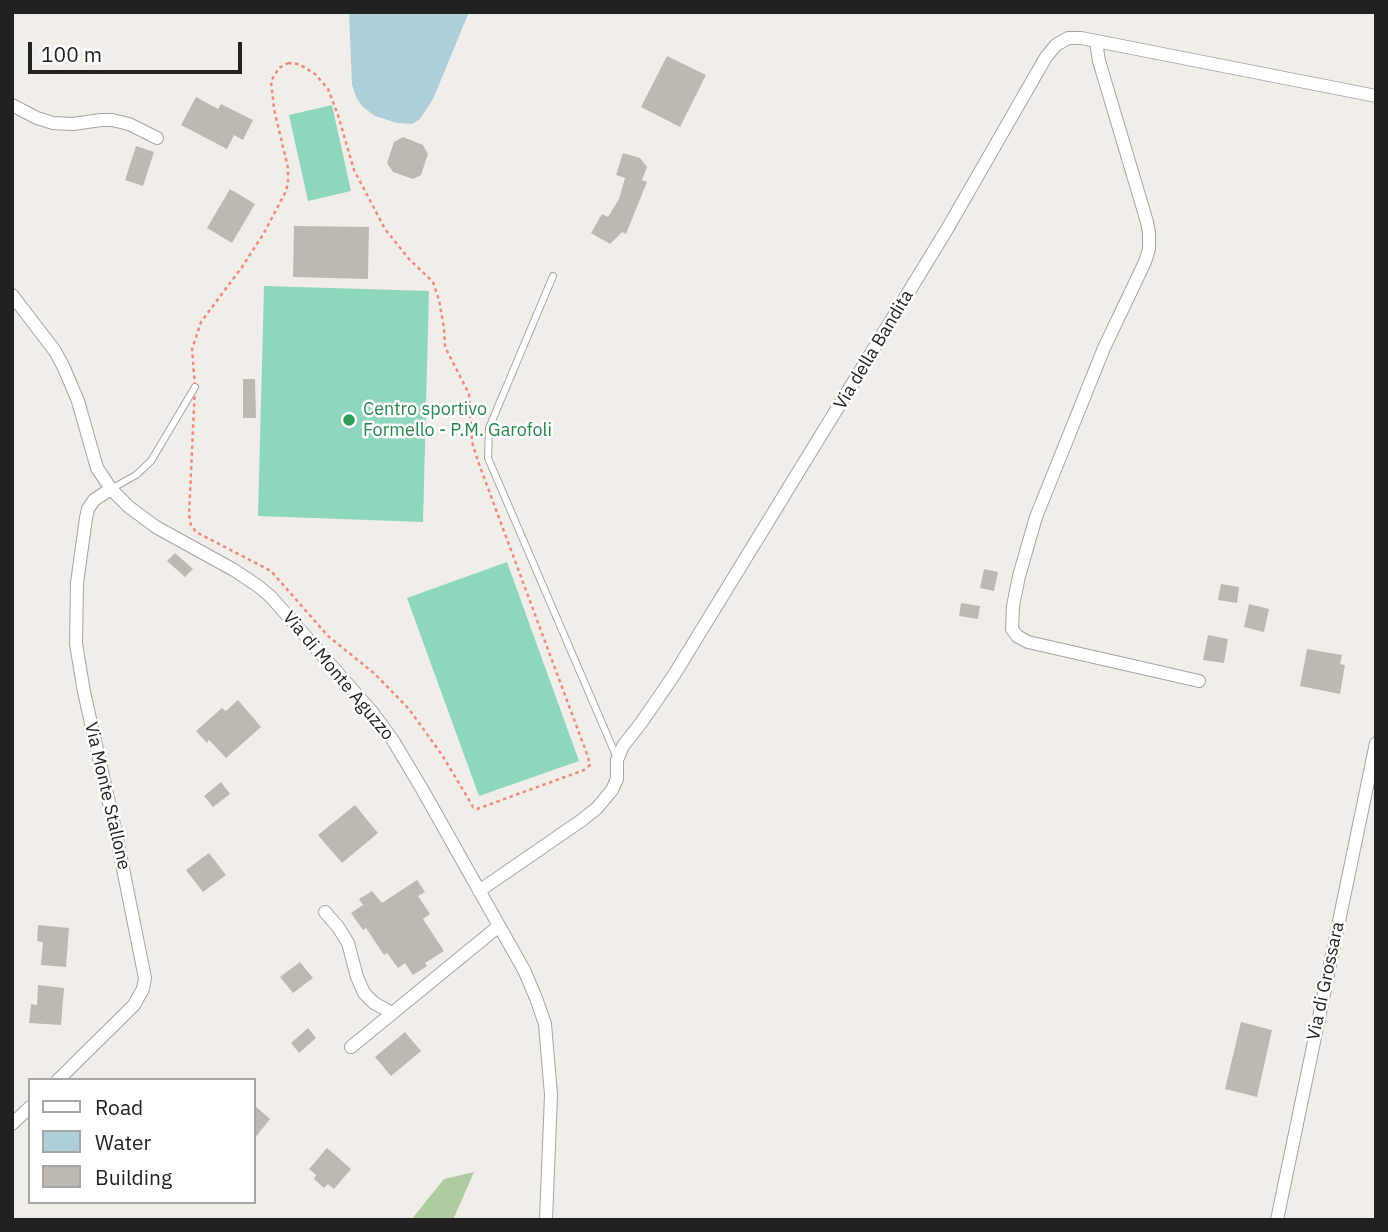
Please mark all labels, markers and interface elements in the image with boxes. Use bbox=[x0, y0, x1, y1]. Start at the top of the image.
scale bar bbox=[32, 28, 245, 72]
text: 100 m bbox=[41, 40, 102, 68]
street label: Via della Bandita bbox=[830, 286, 918, 414]
place label: Centro sportivo Formello - P.M. Garofoli bbox=[363, 399, 552, 442]
marker: Centro sportivo Formello - P.M. Garofoli bbox=[341, 412, 357, 428]
street label: Via di Monte Aguzzo bbox=[278, 607, 398, 745]
street label: Via Monte Stallone bbox=[80, 720, 134, 872]
street label: Via di Grossara bbox=[1303, 920, 1349, 1042]
legend bbox=[28, 1078, 256, 1204]
text: Road bbox=[95, 1093, 143, 1121]
text: Water bbox=[95, 1128, 151, 1156]
text: Building bbox=[95, 1163, 172, 1191]

